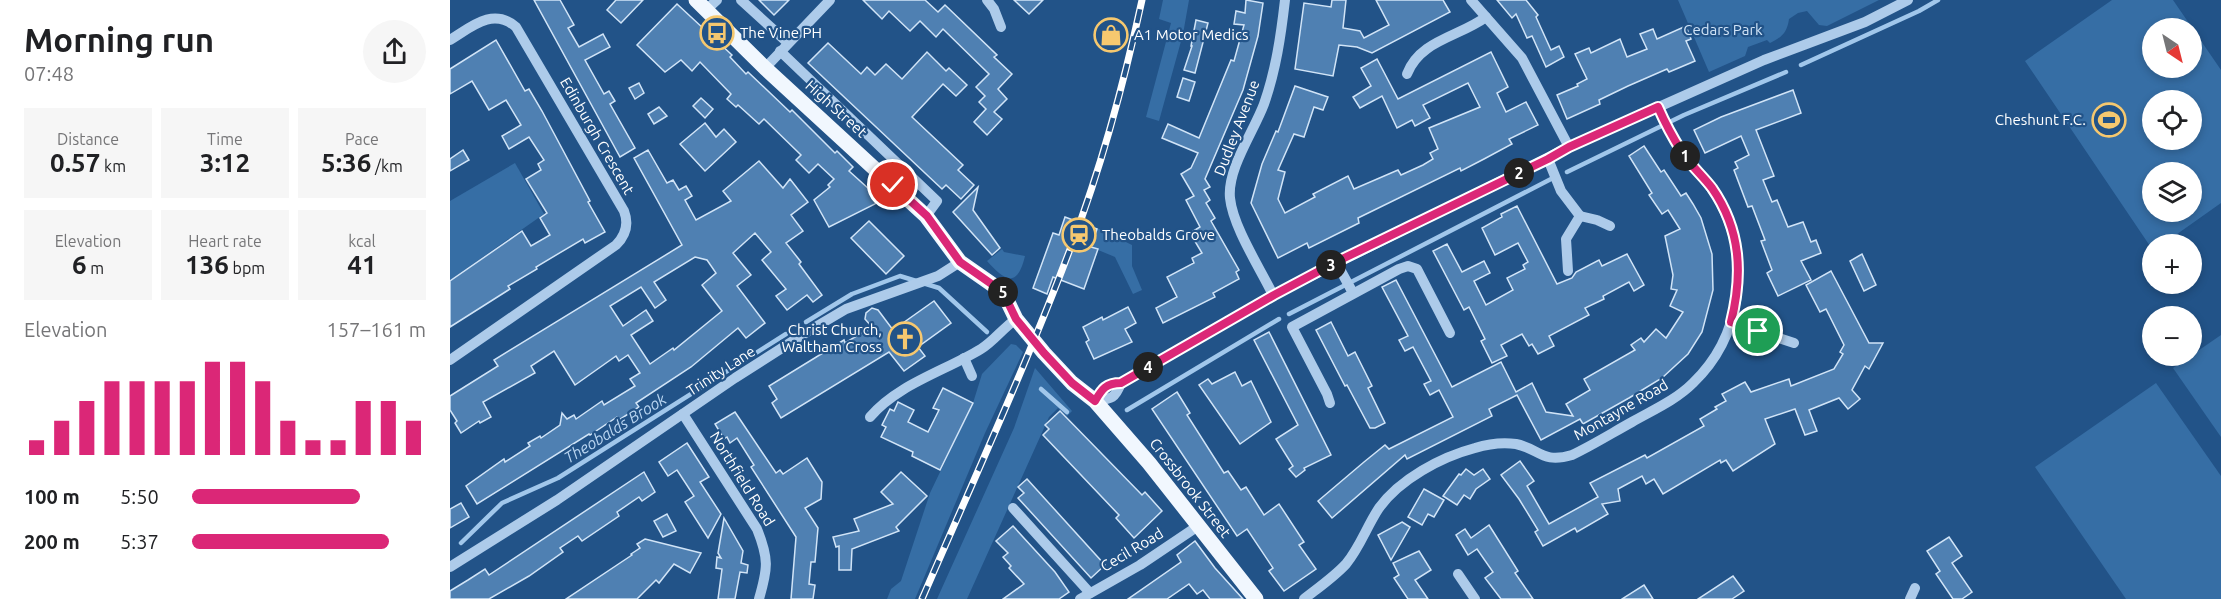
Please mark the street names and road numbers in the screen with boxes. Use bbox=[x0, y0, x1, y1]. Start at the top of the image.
street label: Edinburgh Crescent bbox=[557, 74, 638, 197]
street label: High Street bbox=[802, 77, 871, 141]
street label: Dudley Avenue bbox=[1210, 77, 1263, 178]
street label: Trinity Lane bbox=[683, 342, 758, 399]
street label: Montayne Road bbox=[1571, 376, 1671, 443]
street label: Northfield Road bbox=[707, 428, 778, 529]
street label: Crossbrook Street bbox=[1146, 435, 1235, 541]
street label: Cecil Road bbox=[1097, 524, 1166, 575]

